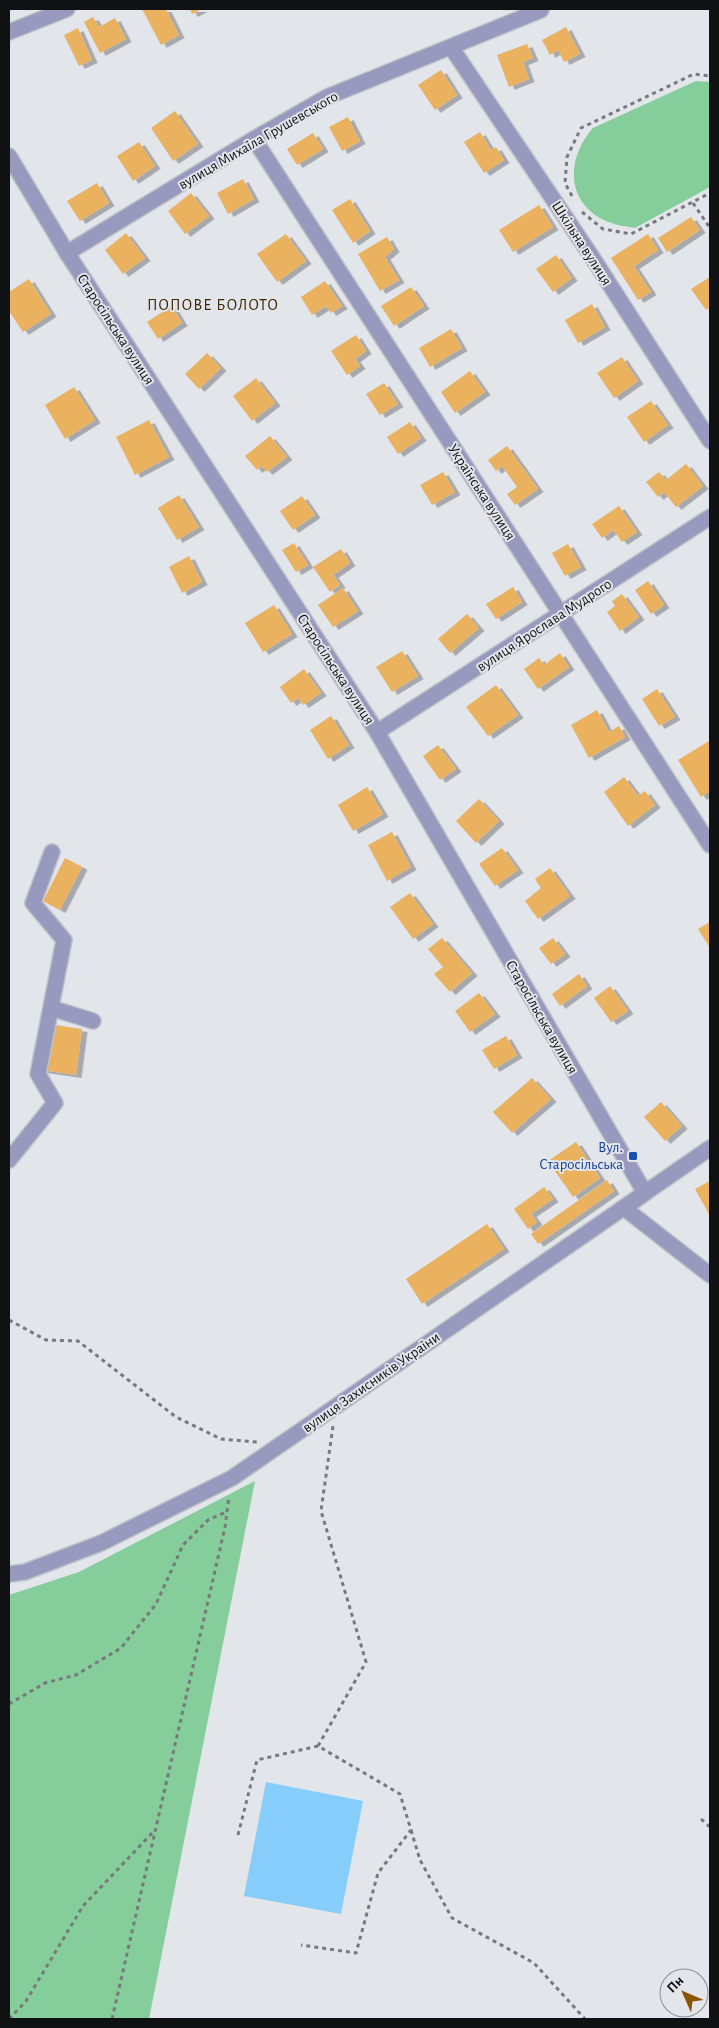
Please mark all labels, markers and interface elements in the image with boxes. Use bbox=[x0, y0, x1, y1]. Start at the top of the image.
street label: вулиця Михаїла Грушевського bbox=[176, 89, 341, 192]
street label: Шкільна вулиця bbox=[549, 198, 614, 288]
street label: Старосільська вулиця bbox=[74, 271, 157, 387]
district label: ПОПОВЕ БОЛОТО bbox=[147, 297, 279, 313]
street label: Українська вулиця bbox=[445, 442, 518, 543]
street label: вулиця Ярослава Мудрого bbox=[474, 576, 614, 675]
street label: Старосільська вулиця bbox=[294, 611, 377, 727]
street label: Старосільська вулиця bbox=[503, 958, 580, 1077]
place label: Вул. Старосільська bbox=[539, 1140, 623, 1172]
marker: Вул. Старосільська bbox=[627, 1150, 639, 1162]
street label: вулиця Захисників України bbox=[300, 1329, 443, 1436]
north arrow bbox=[659, 1968, 709, 2018]
text: Пн bbox=[665, 1974, 687, 1996]

